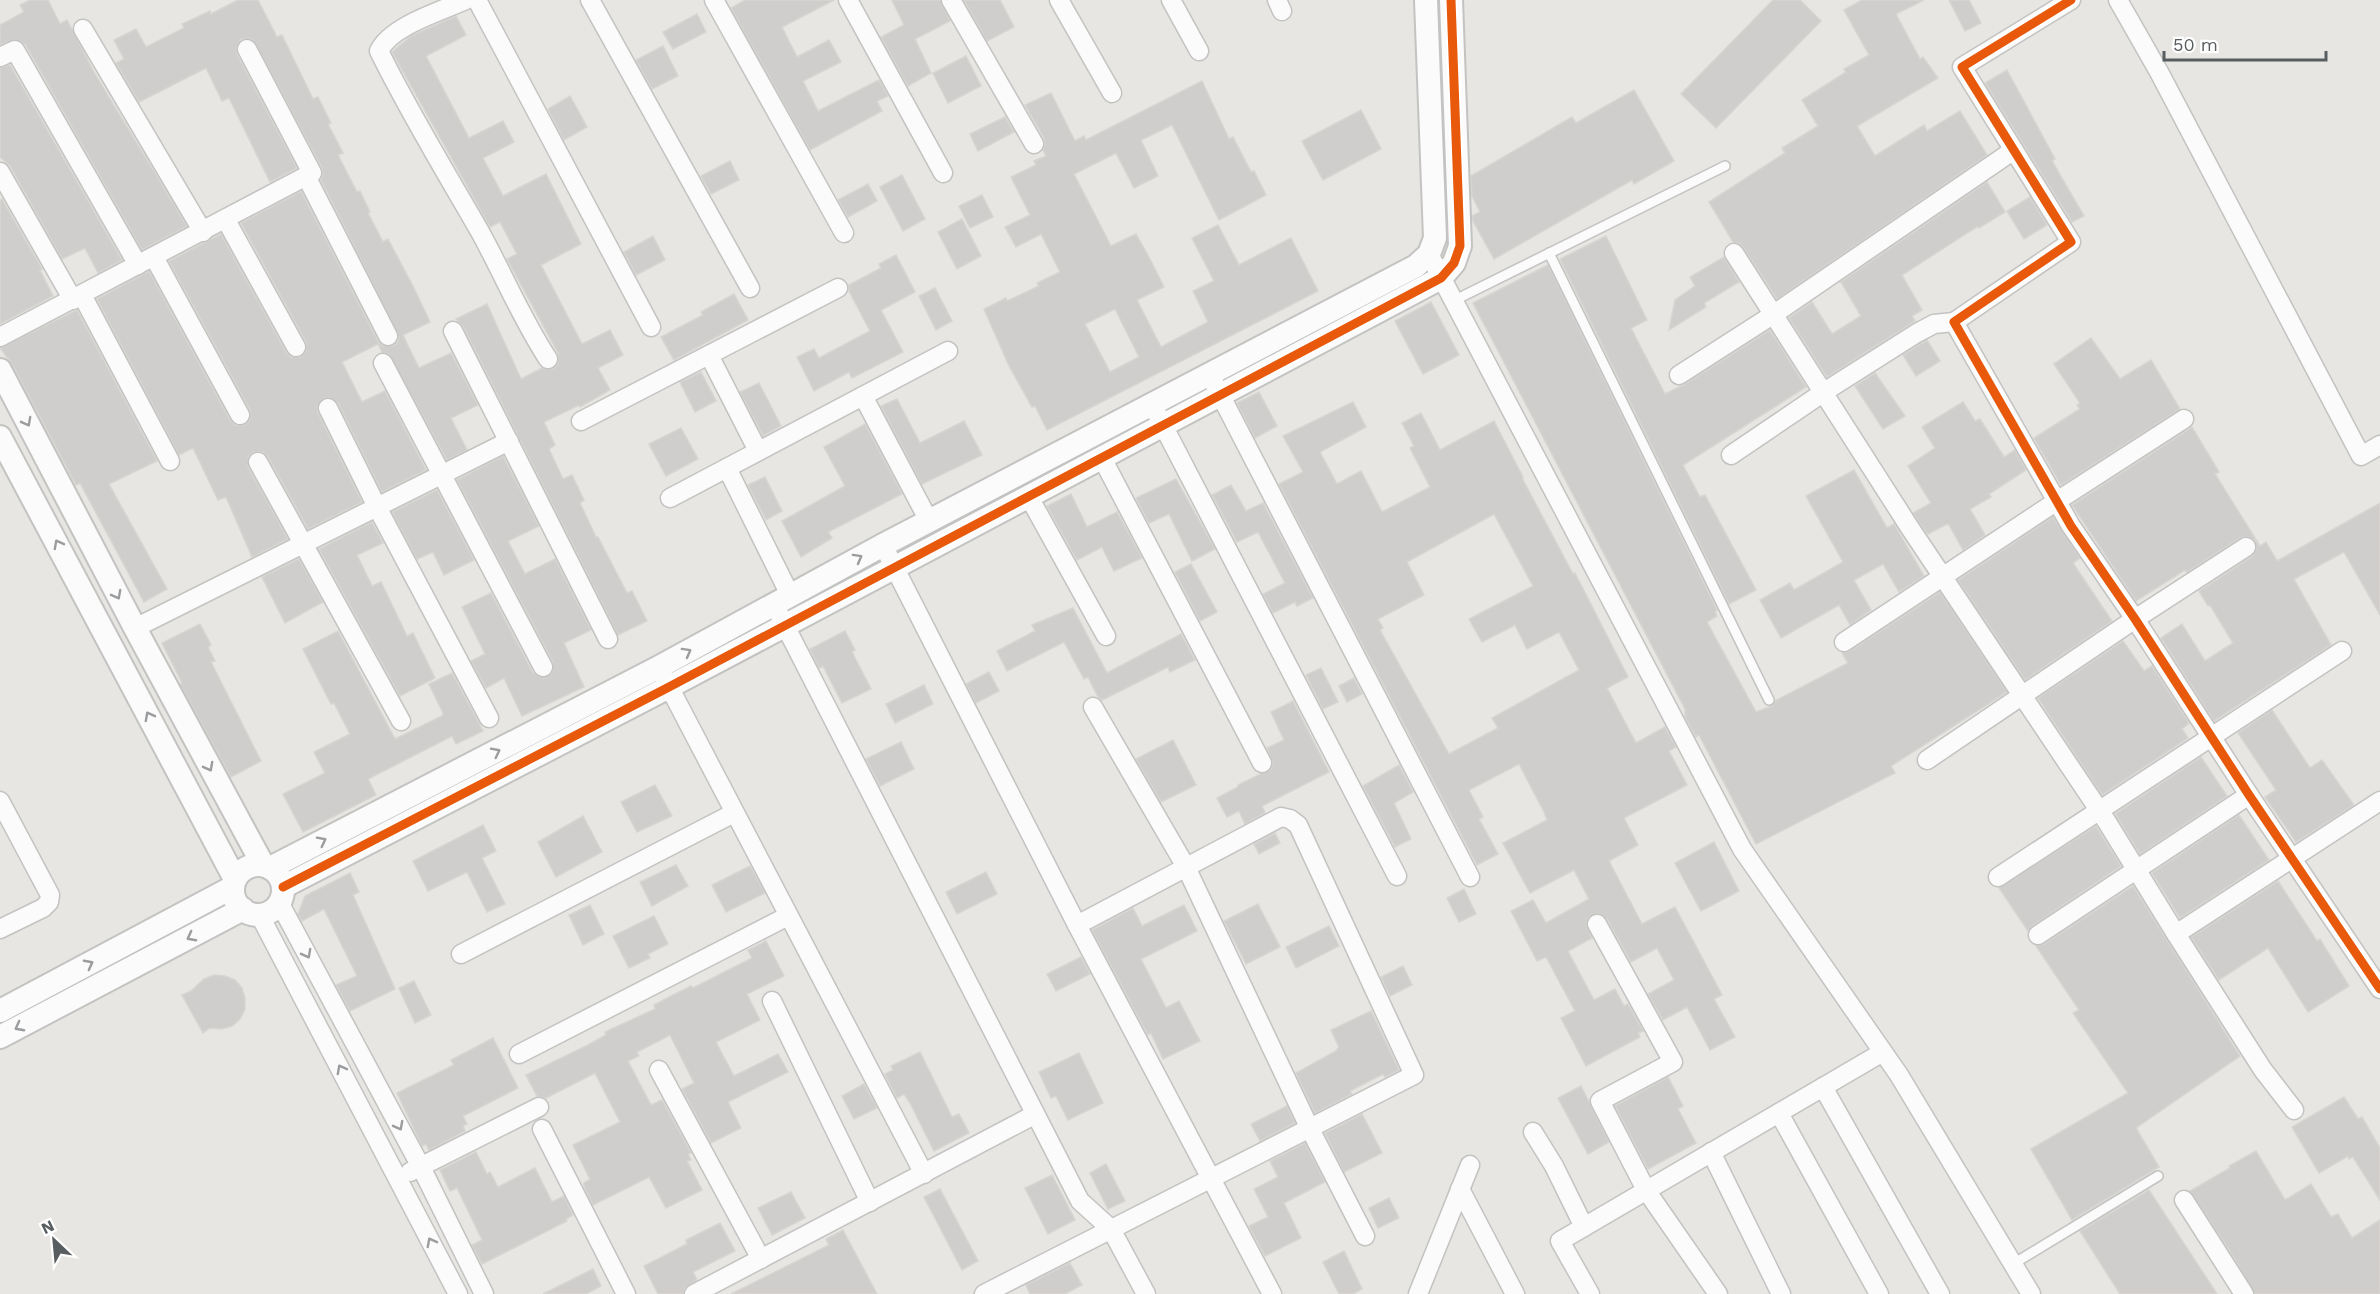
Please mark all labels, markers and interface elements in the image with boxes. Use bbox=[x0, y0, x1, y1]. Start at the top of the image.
scale bar bbox=[2164, 24, 2326, 62]
text: 50 m bbox=[2173, 34, 2218, 55]
one-way arrow bbox=[20, 416, 31, 426]
one-way arrow bbox=[54, 540, 65, 550]
one-way arrow bbox=[852, 554, 862, 565]
one-way arrow bbox=[110, 588, 121, 599]
one-way arrow bbox=[681, 648, 691, 659]
one-way arrow bbox=[145, 711, 157, 722]
one-way arrow bbox=[489, 748, 500, 759]
one-way arrow bbox=[202, 760, 213, 771]
one-way arrow bbox=[316, 837, 327, 849]
one-way arrow bbox=[187, 930, 198, 941]
one-way arrow bbox=[300, 948, 311, 958]
one-way arrow bbox=[82, 960, 93, 971]
one-way arrow bbox=[14, 1020, 25, 1031]
one-way arrow bbox=[337, 1065, 348, 1076]
one-way arrow bbox=[392, 1119, 403, 1130]
north arrow bbox=[24, 1210, 84, 1270]
text: N bbox=[38, 1216, 57, 1238]
one-way arrow bbox=[427, 1238, 438, 1248]

